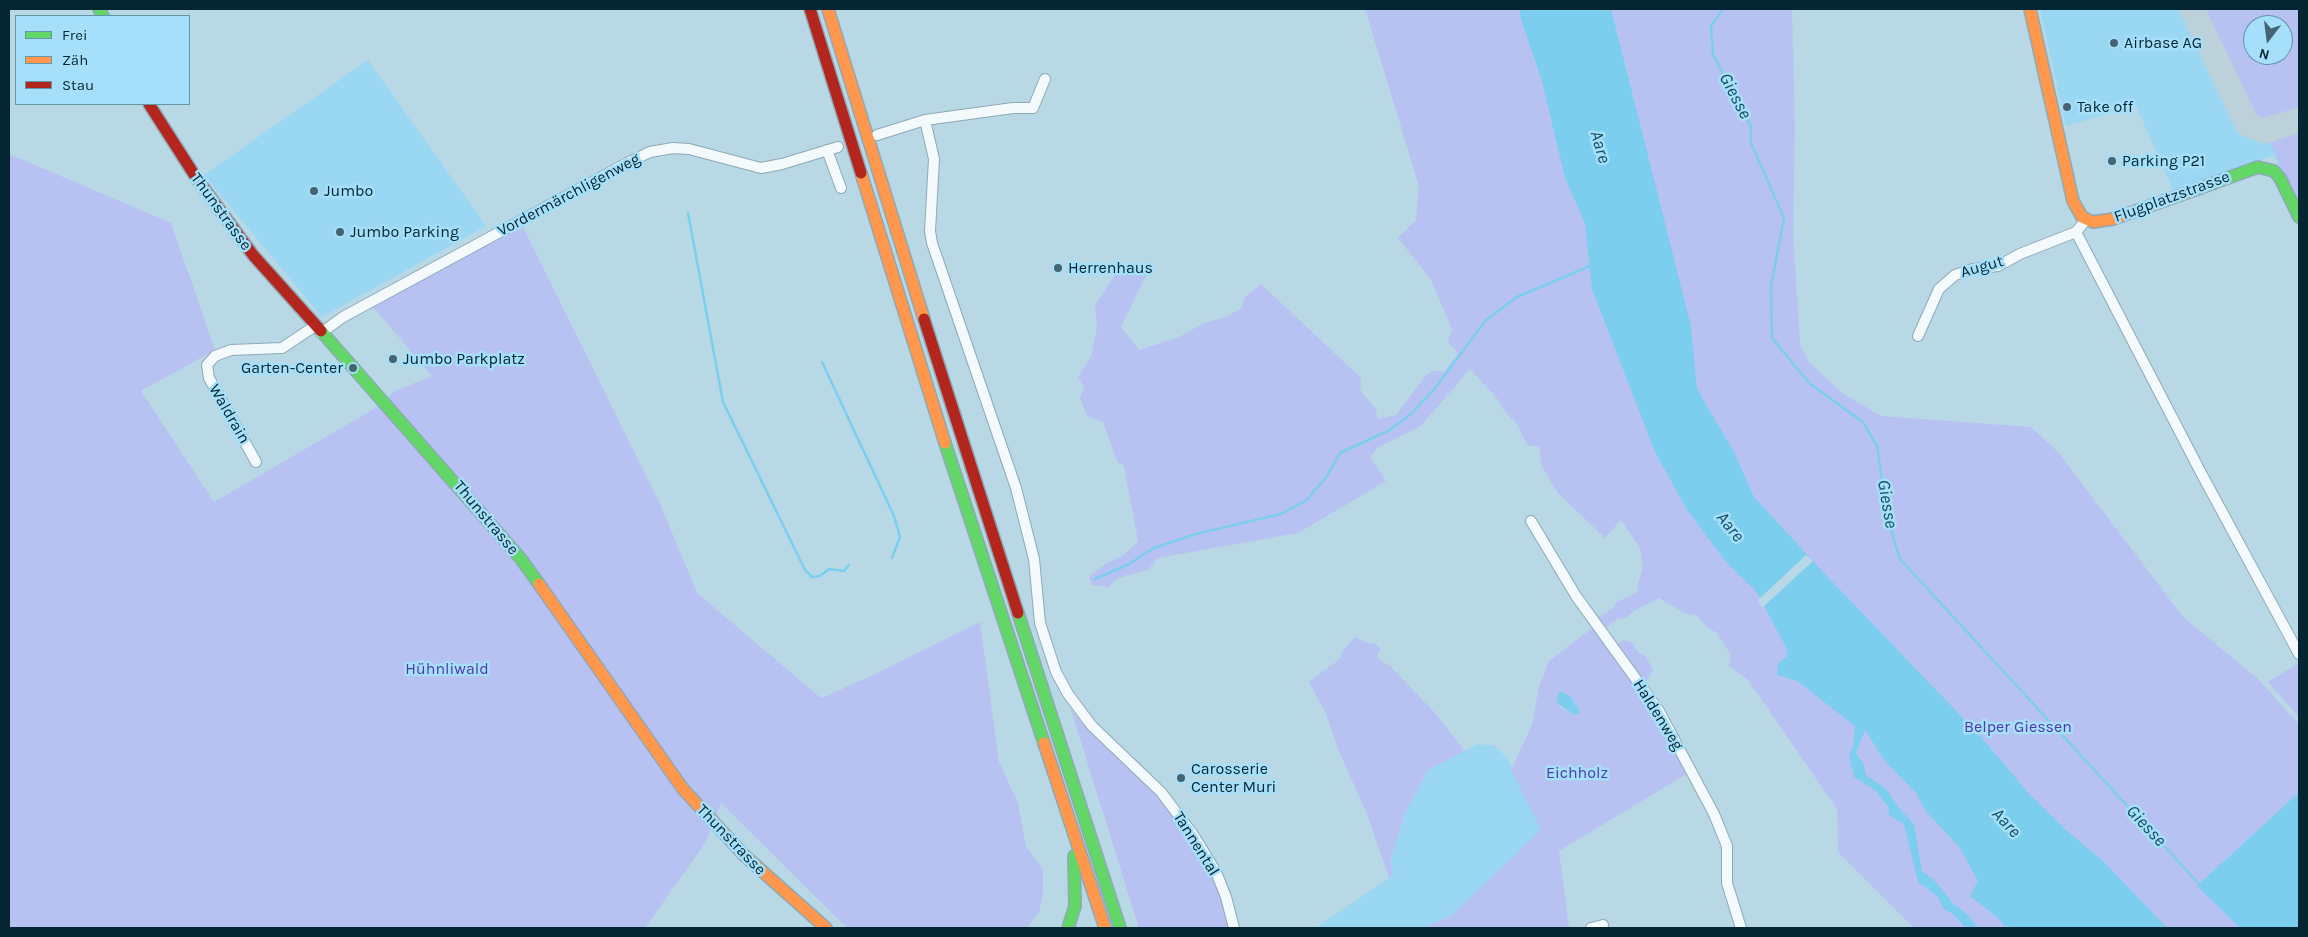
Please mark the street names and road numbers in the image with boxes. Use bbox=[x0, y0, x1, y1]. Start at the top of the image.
street label: Vordermärchligenweg bbox=[494, 149, 644, 241]
street label: Flugplatzstrasse bbox=[2111, 167, 2233, 227]
street label: Thunstrasse bbox=[186, 170, 256, 254]
street label: Augut bbox=[1958, 252, 2006, 282]
street label: Waldrain bbox=[204, 381, 254, 447]
street label: Thunstrasse bbox=[449, 477, 523, 559]
street label: Haldenweg bbox=[1629, 676, 1687, 754]
street label: Thunstrasse bbox=[692, 801, 770, 879]
street label: Tannental bbox=[1169, 808, 1223, 880]

